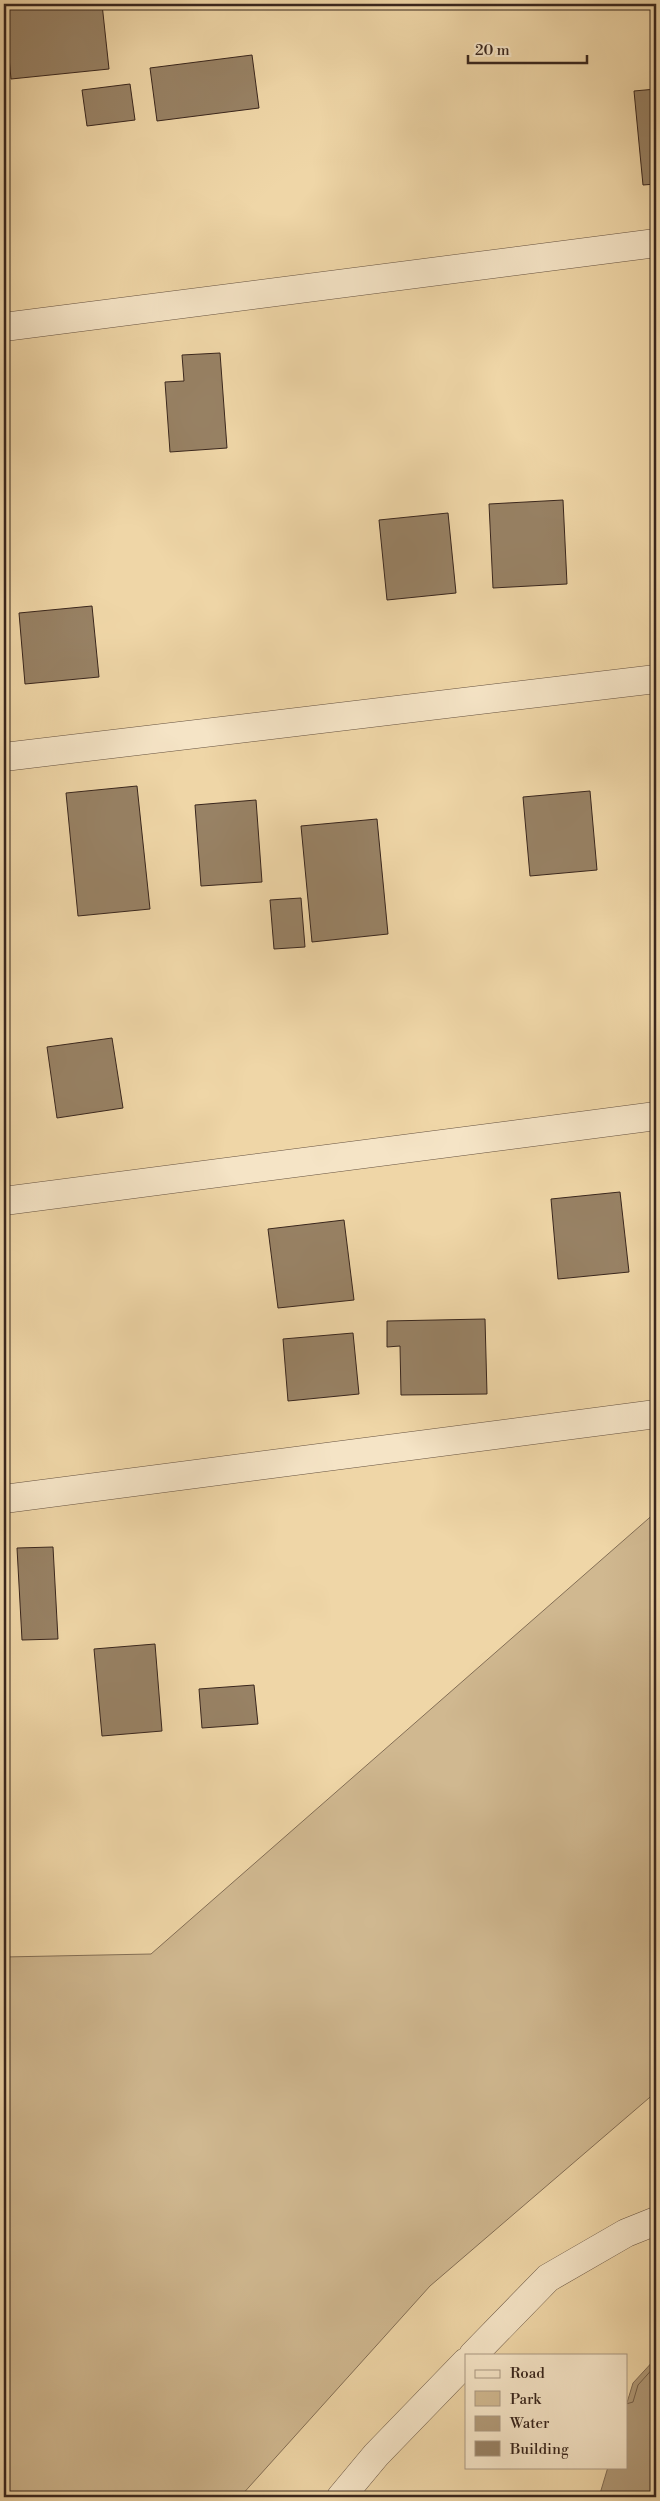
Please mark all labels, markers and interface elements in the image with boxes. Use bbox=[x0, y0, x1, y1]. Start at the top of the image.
scale bar bbox=[468, 32, 586, 64]
text: 20 m bbox=[475, 41, 510, 60]
legend bbox=[465, 2354, 628, 2468]
text: Road bbox=[510, 2364, 545, 2383]
text: Park bbox=[510, 2390, 542, 2409]
text: Water bbox=[509, 2414, 550, 2433]
text: Building bbox=[509, 2440, 569, 2459]

